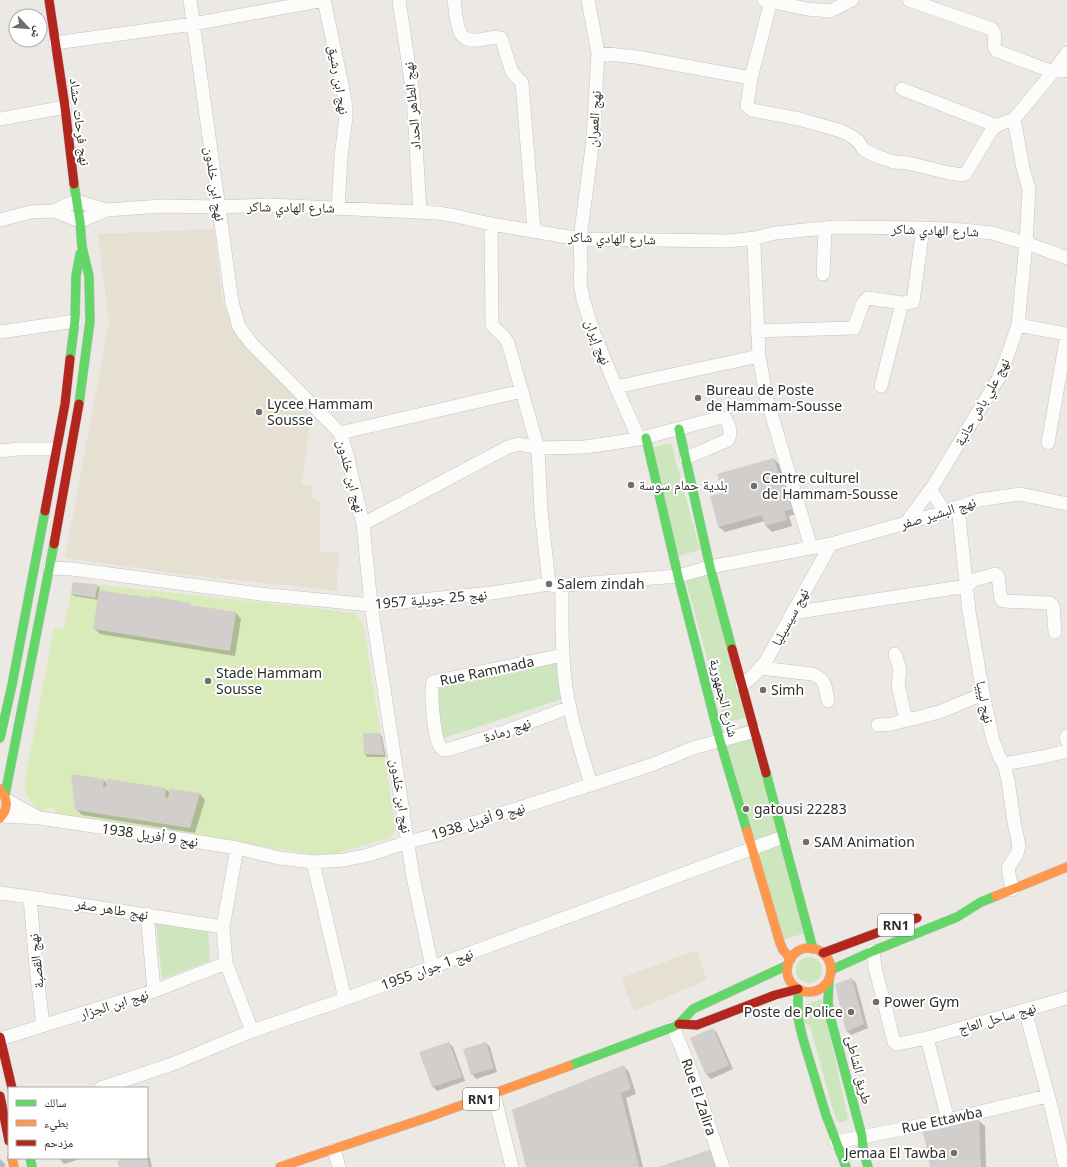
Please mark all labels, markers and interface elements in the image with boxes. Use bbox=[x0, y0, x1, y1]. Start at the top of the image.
north arrow bbox=[8, 8, 48, 48]
text: ش bbox=[27, 24, 47, 41]
street label: نهج ابن رشيق bbox=[324, 44, 354, 116]
street label: نهج الطاهر الحداد bbox=[398, 61, 426, 151]
street label: نهج فرحات حشاد bbox=[65, 77, 95, 167]
street label: نهج العمران bbox=[582, 90, 606, 148]
street label: نهج ابن خلدون bbox=[200, 146, 230, 223]
street label: شارع الهادي شاكر bbox=[246, 196, 335, 219]
street label: شارع الهادي شاكر bbox=[890, 218, 979, 243]
street label: شارع الهادي شاكر bbox=[567, 226, 656, 251]
street label: نهج إيران bbox=[580, 316, 616, 368]
street label: نهج علي باش حانبة bbox=[950, 354, 1016, 450]
place label: Bureau de Poste de Hammam-Sousse bbox=[706, 380, 842, 415]
marker: Bureau de Poste de Hammam-Sousse bbox=[693, 393, 703, 403]
place label: Lycee Hammam Sousse bbox=[267, 394, 373, 429]
marker: Lycee Hammam Sousse bbox=[254, 407, 264, 417]
street label: نهج ابن خلدون bbox=[332, 437, 370, 515]
place label: Centre culturel de Hammam-Sousse bbox=[762, 468, 898, 503]
place label: بلدية حمام سوسة bbox=[639, 475, 728, 495]
marker: بلدية حمام سوسة bbox=[626, 480, 636, 490]
marker: Centre culturel de Hammam-Sousse bbox=[749, 481, 759, 491]
street label: نهج البشير صفر bbox=[897, 492, 978, 534]
place label: Salem zindah bbox=[557, 574, 645, 593]
marker: Salem zindah bbox=[544, 579, 554, 589]
street label: نهج 25 جويلية 1957 bbox=[374, 584, 488, 614]
street label: نهج سيسيليا bbox=[766, 584, 814, 649]
street label: Rue Rammada bbox=[438, 651, 536, 690]
street label: شارع الجمهورية bbox=[705, 657, 743, 739]
place label: Stade Hammam Sousse bbox=[216, 663, 322, 698]
marker: Stade Hammam Sousse bbox=[203, 676, 213, 686]
street label: نهج ليبيا bbox=[971, 679, 999, 725]
place label: Simh bbox=[771, 680, 804, 699]
marker: Simh bbox=[758, 685, 768, 695]
street label: نهج رمادة bbox=[481, 713, 534, 747]
street label: نهج ابن خلدون bbox=[385, 757, 417, 835]
street label: نهج 9 أفريل 1938 bbox=[428, 797, 528, 845]
place label: gatousi 22283 bbox=[754, 799, 847, 818]
marker: gatousi 22283 bbox=[741, 804, 751, 814]
street label: نهج 9 أفريل 1938 bbox=[100, 818, 200, 852]
place label: SAM Animation bbox=[814, 832, 915, 851]
marker: SAM Animation bbox=[801, 837, 811, 847]
street label: نهج طاهر صفر bbox=[73, 893, 150, 925]
road number: RN1 bbox=[878, 914, 914, 936]
street label: نهج القصبة bbox=[23, 932, 49, 989]
street label: نهج 1 جوان 1955 bbox=[378, 943, 476, 995]
street label: نهج ابن الجزار bbox=[76, 984, 151, 1024]
place label: Power Gym bbox=[884, 992, 959, 1011]
marker: Power Gym bbox=[871, 997, 881, 1007]
street label: نهج ساحل العاج bbox=[956, 997, 1038, 1039]
place label: Poste de Police bbox=[744, 1002, 843, 1021]
marker: Poste de Police bbox=[846, 1007, 856, 1017]
street label: طريق الشاطئ bbox=[841, 1033, 877, 1107]
street label: Rue El Zalira bbox=[677, 1056, 722, 1138]
legend bbox=[8, 1087, 148, 1159]
road number: RN1 bbox=[463, 1088, 499, 1110]
text: سالك bbox=[44, 1094, 66, 1111]
street label: Rue Ettawba bbox=[900, 1102, 984, 1137]
text: بطيء bbox=[44, 1114, 68, 1133]
text: مزدحم bbox=[44, 1134, 73, 1151]
place label: Jemaa El Tawba bbox=[843, 1143, 946, 1162]
marker: Jemaa El Tawba bbox=[949, 1148, 959, 1158]

